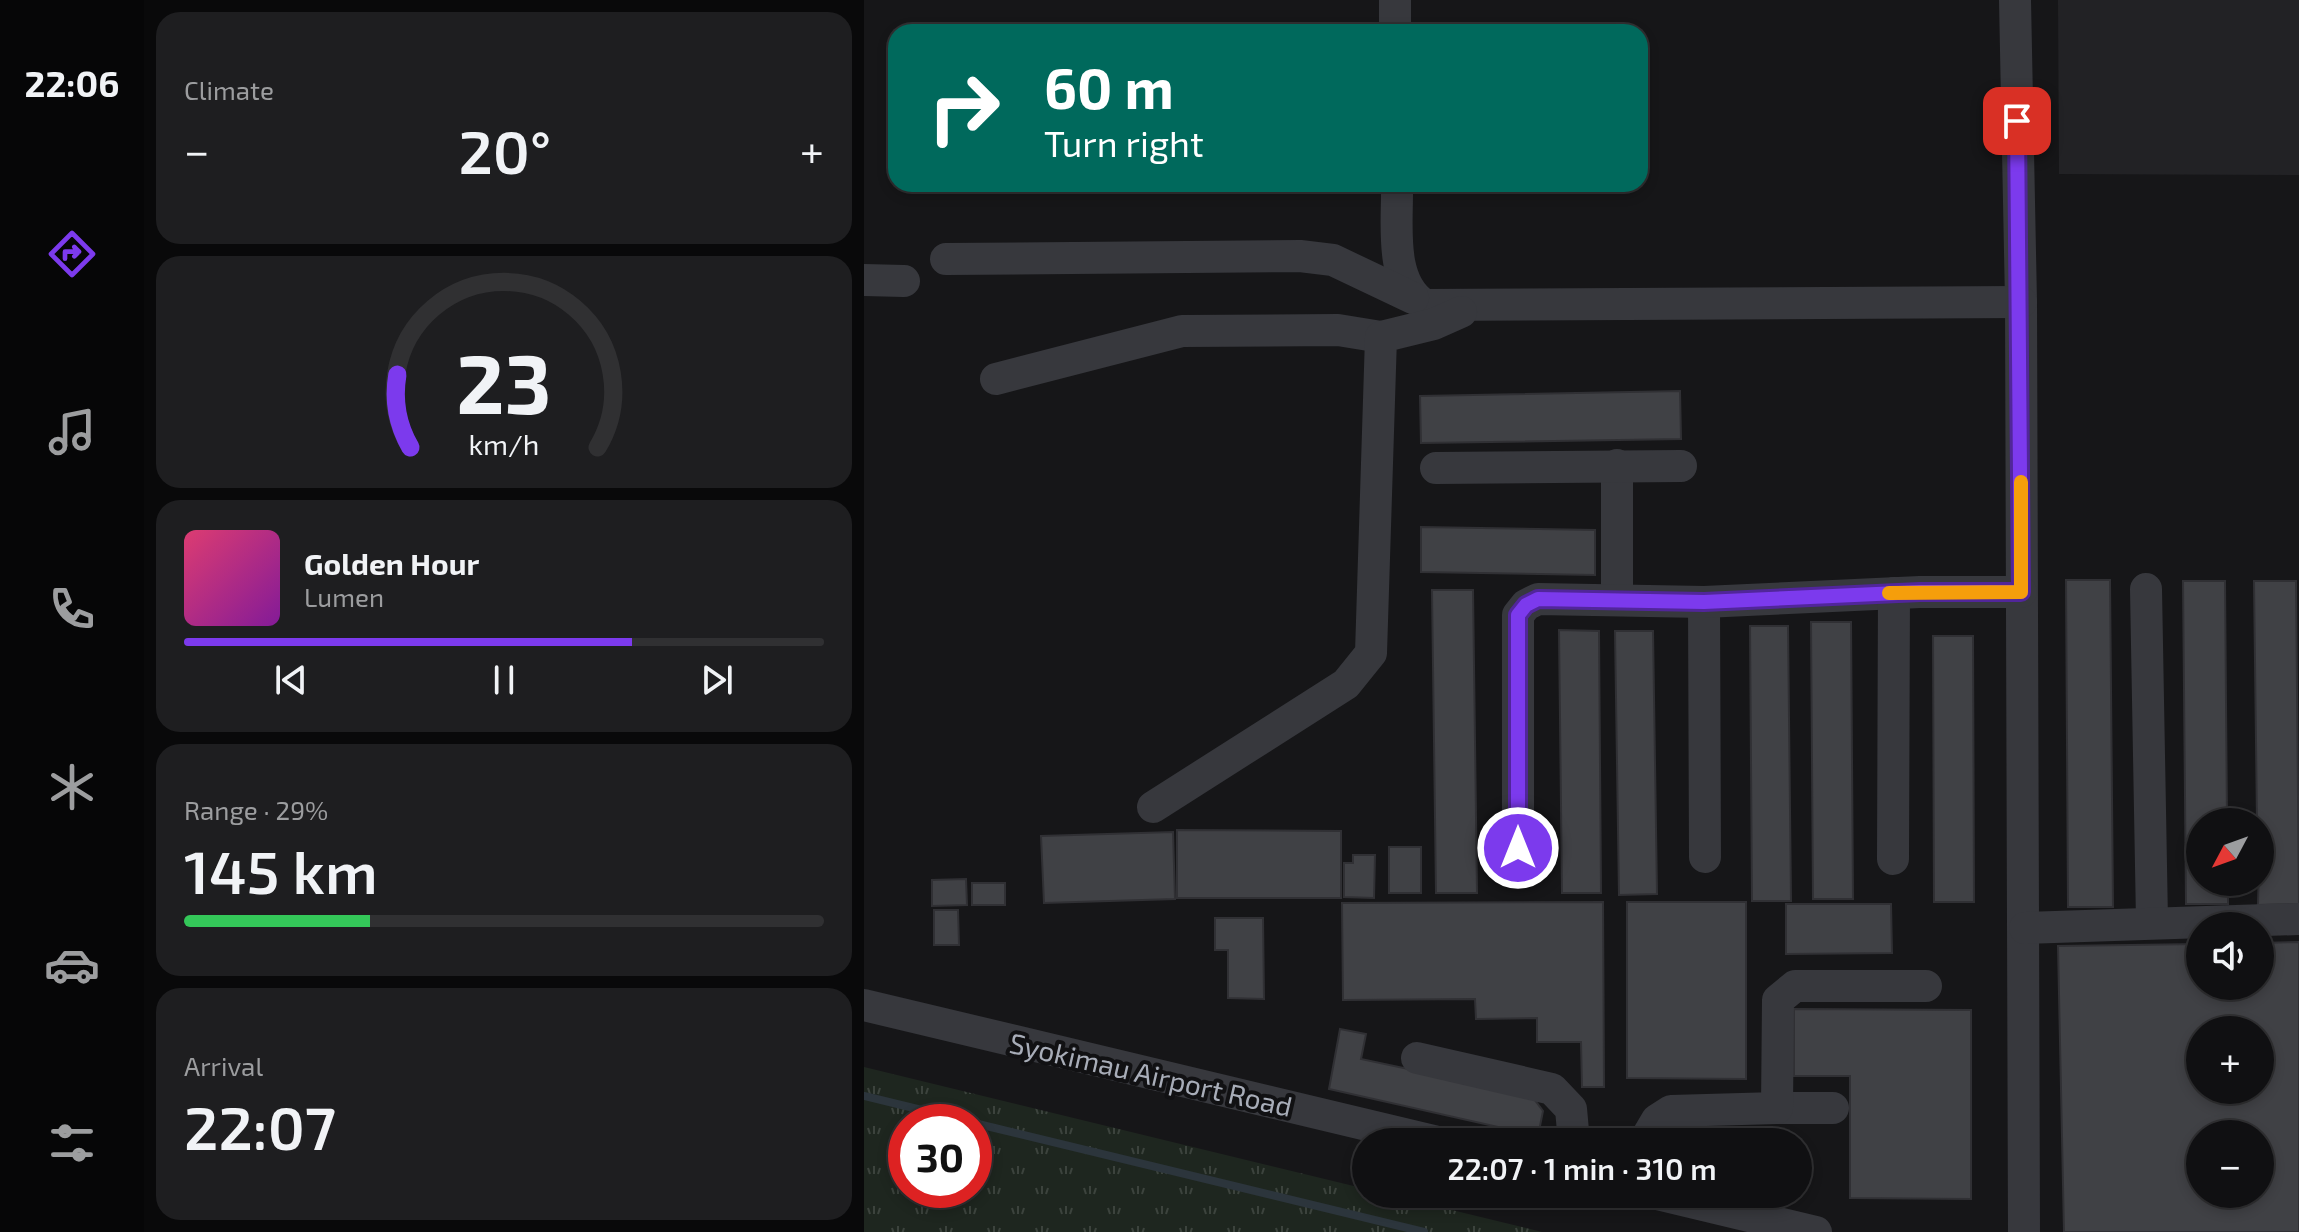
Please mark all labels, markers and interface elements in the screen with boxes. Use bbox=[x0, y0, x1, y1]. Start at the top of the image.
text: 60 m bbox=[1044, 53, 1174, 120]
icon: right bbox=[912, 56, 1016, 160]
text: 22:06 bbox=[24, 61, 120, 104]
text: Climate bbox=[184, 74, 274, 105]
pin bbox=[1983, 87, 2051, 155]
icon: arrive bbox=[1995, 99, 2039, 143]
text: 20° bbox=[458, 114, 551, 186]
text: Turn right bbox=[1044, 121, 1204, 164]
text: − bbox=[184, 123, 210, 176]
text: + bbox=[800, 123, 824, 176]
icon: directions bbox=[44, 226, 100, 282]
text: 23 bbox=[456, 331, 552, 431]
icon: music bbox=[44, 404, 100, 460]
text: km/h bbox=[469, 426, 539, 461]
text: Golden Hour bbox=[304, 545, 479, 581]
icon: phone bbox=[44, 581, 100, 637]
text: Lumen bbox=[304, 581, 384, 612]
icon: previous bbox=[269, 658, 313, 702]
icon: pause bbox=[482, 658, 526, 702]
icon: next bbox=[695, 658, 739, 702]
icon: climate bbox=[44, 759, 100, 815]
text: Range · 29% bbox=[184, 794, 328, 825]
position arrow bbox=[1476, 806, 1560, 890]
north arrow bbox=[2186, 808, 2274, 896]
map controls bbox=[2186, 808, 2274, 1208]
text: 145 km bbox=[184, 834, 378, 906]
button: sound bbox=[2186, 912, 2274, 1000]
icon: car bbox=[44, 937, 100, 993]
button: + bbox=[2186, 1016, 2274, 1104]
street label: Syokimau Airport Road bbox=[1006, 1025, 1296, 1123]
text: Arrival bbox=[184, 1050, 263, 1081]
text: 22:07 bbox=[184, 1090, 336, 1162]
speed limit sign: 30 bbox=[888, 1104, 992, 1208]
icon: filters bbox=[44, 1115, 100, 1171]
button: − bbox=[2186, 1120, 2274, 1208]
text: 22:07 · 1 min · 310 m bbox=[1447, 1150, 1717, 1186]

